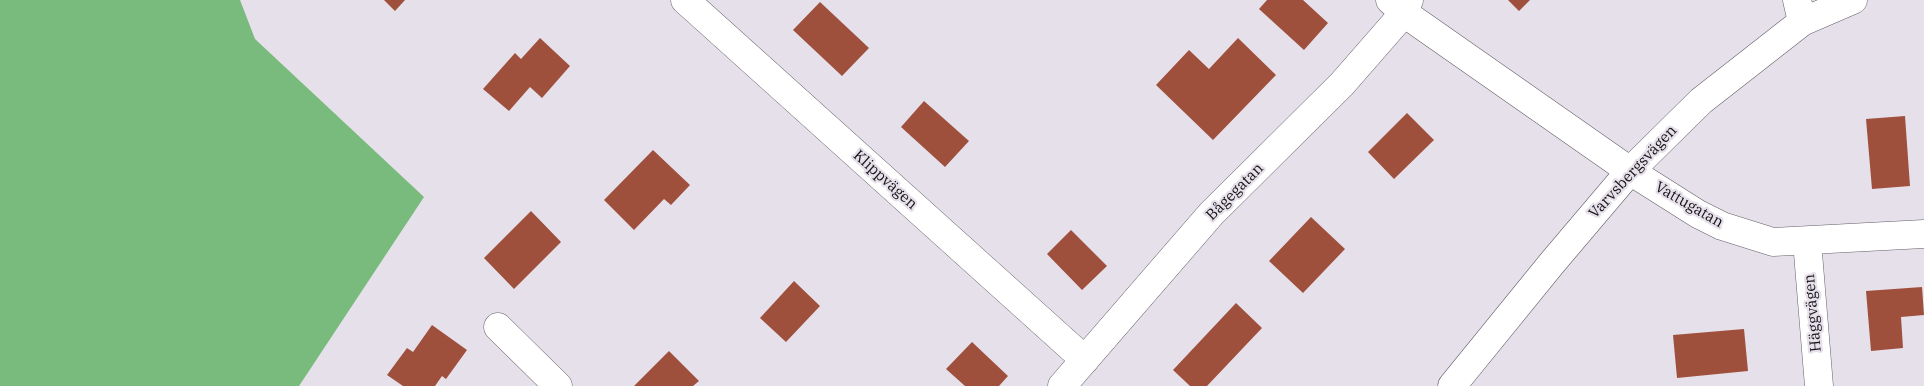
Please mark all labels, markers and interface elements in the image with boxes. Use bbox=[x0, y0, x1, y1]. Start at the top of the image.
street label: Varvsbergsvägen bbox=[1585, 122, 1681, 222]
street label: Klippvägen bbox=[849, 147, 921, 213]
street label: Bågegatan bbox=[1203, 160, 1267, 224]
street label: Vattugatan bbox=[1652, 178, 1726, 232]
street label: Häggvägen bbox=[1801, 273, 1825, 353]

